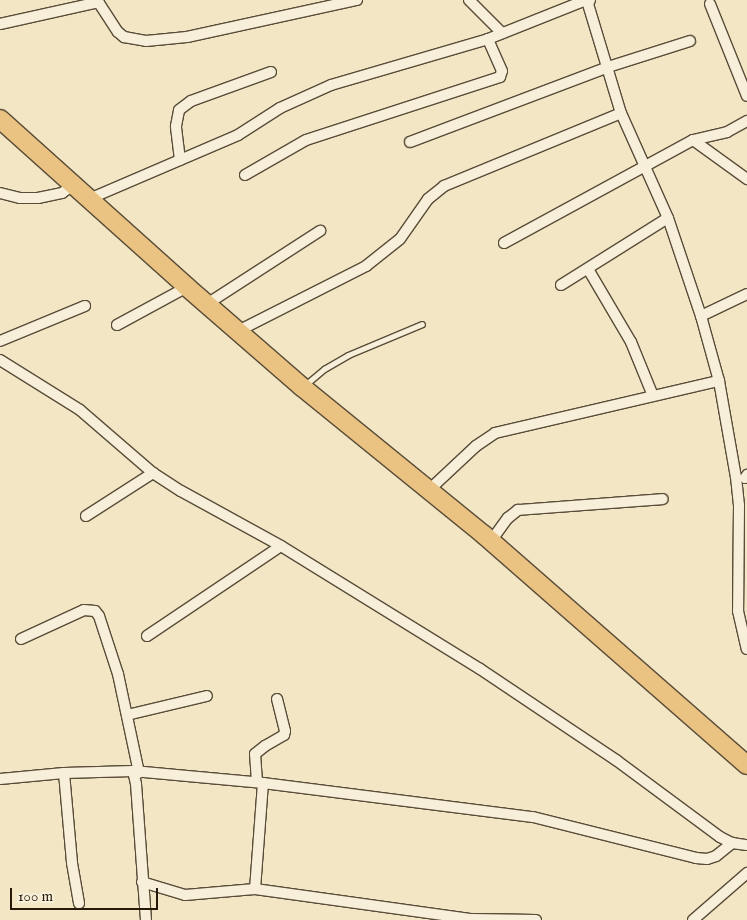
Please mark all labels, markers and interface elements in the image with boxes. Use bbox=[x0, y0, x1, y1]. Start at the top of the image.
scale bar bbox=[12, 878, 160, 910]
text: 100 m bbox=[18, 887, 53, 906]

